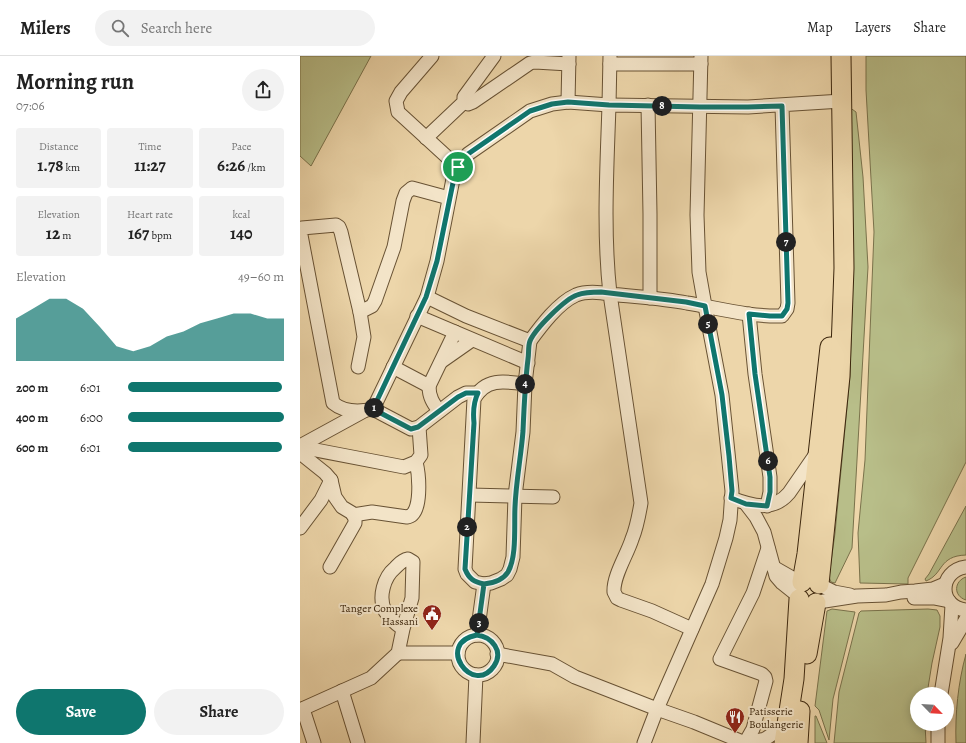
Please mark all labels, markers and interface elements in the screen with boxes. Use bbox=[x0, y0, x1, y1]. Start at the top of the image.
search box bbox=[95, 10, 375, 46]
text: Milers bbox=[20, 15, 71, 41]
icon: search bbox=[109, 17, 131, 39]
text: Search here bbox=[141, 18, 212, 38]
text: Map bbox=[807, 18, 833, 37]
text: Layers bbox=[855, 18, 891, 37]
text: Share bbox=[913, 18, 946, 37]
text: Morning run bbox=[16, 67, 134, 97]
button: share bbox=[242, 69, 284, 111]
pin: 8 bbox=[652, 96, 672, 116]
text: 07:06 bbox=[16, 97, 44, 114]
text: 8 bbox=[659, 98, 665, 113]
text: Distance bbox=[39, 139, 78, 154]
text: Time bbox=[139, 139, 161, 154]
text: Pace bbox=[231, 139, 252, 154]
pin bbox=[441, 150, 475, 184]
text: 1.78 bbox=[37, 154, 63, 177]
text: 11:27 bbox=[134, 154, 166, 177]
text: 6:26 bbox=[217, 154, 245, 177]
icon: arrive bbox=[447, 156, 469, 178]
text: km bbox=[63, 160, 80, 175]
text: /km bbox=[245, 160, 266, 175]
text: Elevation bbox=[38, 207, 80, 222]
text: Heart rate bbox=[127, 207, 173, 222]
text: kcal bbox=[233, 207, 250, 222]
text: 12 bbox=[46, 222, 60, 245]
text: 167 bbox=[128, 222, 149, 245]
text: 140 bbox=[230, 222, 253, 245]
text: m bbox=[60, 228, 71, 243]
text: bpm bbox=[149, 228, 172, 243]
pin: 7 bbox=[776, 232, 796, 252]
text: 7 bbox=[784, 234, 788, 249]
text: Elevation bbox=[16, 268, 66, 285]
text: 49–60 m bbox=[238, 268, 284, 285]
pin: 5 bbox=[698, 314, 718, 334]
text: 5 bbox=[706, 316, 710, 331]
pin: 4 bbox=[515, 374, 535, 394]
text: 4 bbox=[522, 376, 528, 391]
text: 200 m bbox=[16, 379, 49, 396]
text: 6:01 bbox=[80, 379, 100, 396]
pin: 1 bbox=[364, 398, 384, 418]
text: 1 bbox=[372, 400, 376, 415]
text: 400 m bbox=[16, 409, 48, 426]
text: 6:00 bbox=[80, 409, 103, 426]
text: 600 m bbox=[16, 439, 48, 456]
text: 6:01 bbox=[80, 439, 100, 456]
pin: 6 bbox=[758, 451, 778, 471]
text: 6 bbox=[765, 453, 771, 468]
pin: 2 bbox=[457, 517, 477, 537]
text: 2 bbox=[464, 519, 470, 534]
place label: Tanger Complexe Hassani bbox=[340, 601, 418, 629]
public building icon: Tanger Complexe Hassani bbox=[421, 603, 443, 631]
pin: 3 bbox=[469, 613, 489, 633]
text: 3 bbox=[477, 615, 481, 630]
north arrow bbox=[910, 687, 954, 731]
map controls bbox=[910, 687, 954, 731]
button: Save bbox=[16, 689, 146, 735]
button: Share bbox=[154, 689, 284, 735]
place label: Patisserie Boulangerie bbox=[749, 704, 803, 732]
restaurant icon: Patisserie Boulangerie bbox=[724, 706, 746, 734]

